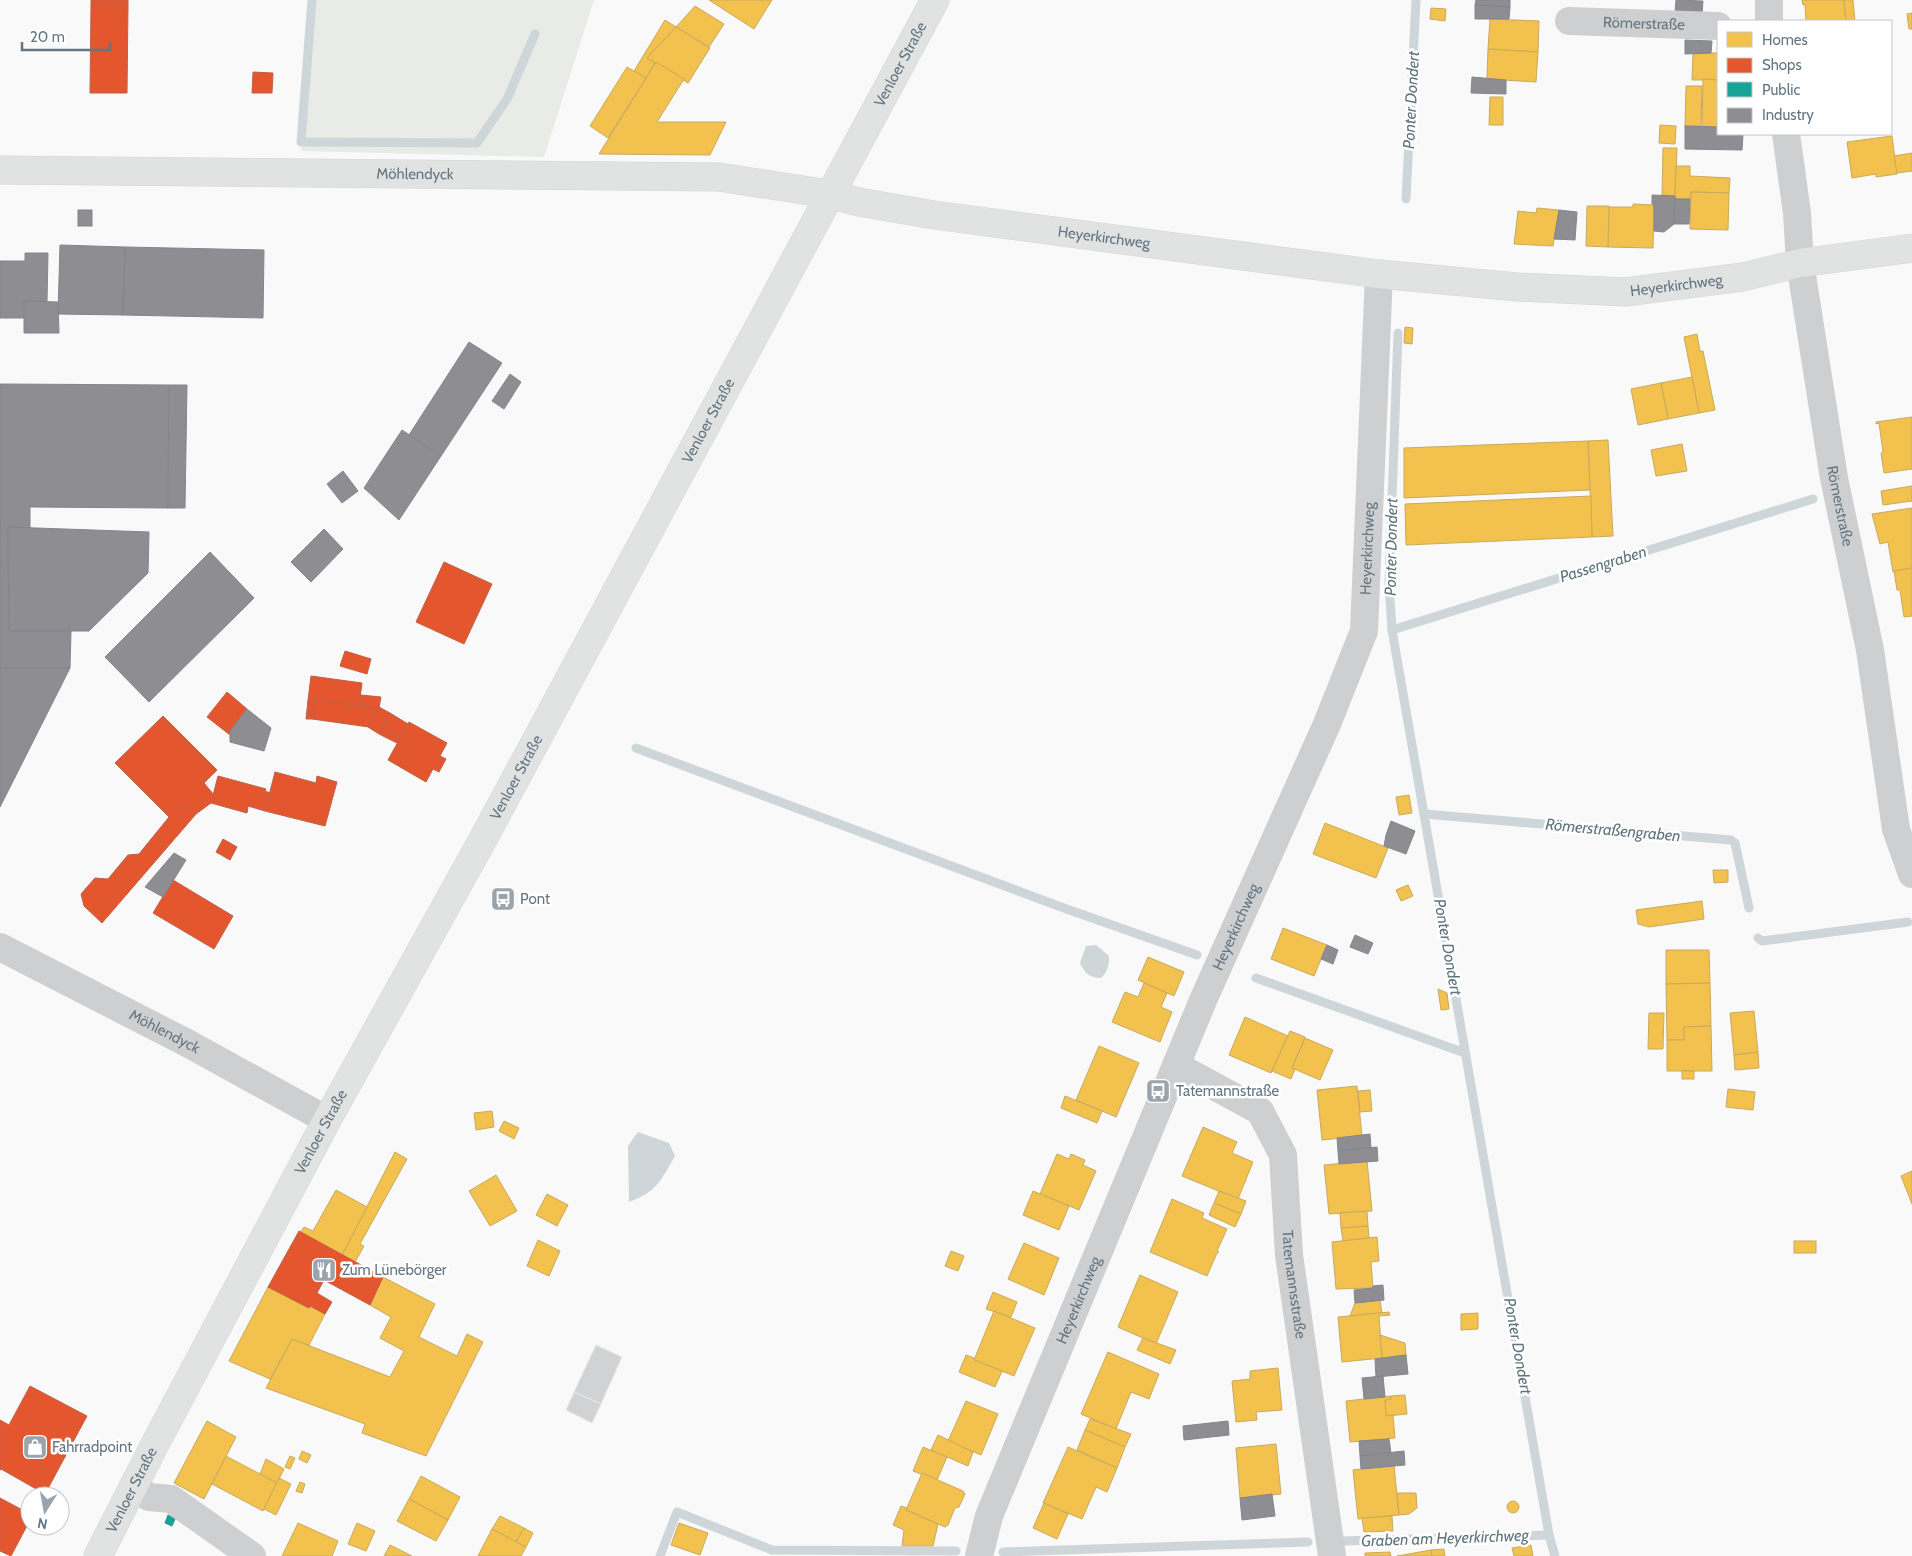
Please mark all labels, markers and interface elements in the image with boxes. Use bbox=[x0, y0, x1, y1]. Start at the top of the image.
street label: Römerstraße bbox=[1603, 13, 1686, 34]
street label: Venloer Straße bbox=[870, 18, 931, 110]
scale bar bbox=[22, 20, 110, 52]
legend bbox=[1717, 20, 1892, 135]
text: 20 m bbox=[30, 28, 65, 46]
text: Homes bbox=[1762, 31, 1808, 49]
water label: Ponter Dondert bbox=[1399, 50, 1423, 149]
text: Shops bbox=[1762, 56, 1802, 74]
text: Public bbox=[1762, 81, 1800, 99]
text: Industry bbox=[1762, 106, 1814, 124]
street label: Möhlendyck bbox=[376, 165, 454, 183]
street label: Heyerkirchweg bbox=[1057, 222, 1152, 253]
street label: Heyerkirchweg bbox=[1629, 271, 1724, 300]
street label: Venloer Straße bbox=[678, 375, 739, 466]
street label: Römerstraße bbox=[1823, 464, 1857, 548]
water label: Ponter Dondert bbox=[1381, 497, 1401, 596]
street label: Heyerkirchweg bbox=[1357, 501, 1378, 595]
water label: Passengraben bbox=[1557, 542, 1649, 586]
street label: Venloer Straße bbox=[486, 732, 547, 823]
water label: Römerstraßengraben bbox=[1545, 815, 1681, 845]
street label: Heyerkirchweg bbox=[1209, 880, 1263, 973]
bus stop icon: Pont bbox=[490, 886, 516, 912]
place label: Pont bbox=[520, 890, 550, 908]
water label: Ponter Dondert bbox=[1430, 897, 1466, 998]
street label: Möhlendyck bbox=[126, 1006, 203, 1057]
bus stop icon: Tatemannstraße bbox=[1145, 1078, 1171, 1104]
place label: Tatemannstraße bbox=[1176, 1082, 1280, 1100]
street label: Venloer Straße bbox=[291, 1086, 351, 1177]
street label: Tatemannsstraße bbox=[1279, 1229, 1310, 1340]
street label: Heyerkirchweg bbox=[1052, 1253, 1105, 1347]
restaurant icon: Zum Lünebörger bbox=[311, 1257, 337, 1283]
place label: Zum Lünebörger bbox=[342, 1261, 447, 1279]
water label: Ponter Dondert bbox=[1500, 1296, 1536, 1397]
shop icon: Fahrradpoint bbox=[22, 1434, 48, 1460]
place label: Fahrradpoint bbox=[52, 1438, 132, 1456]
street label: Venloer Straße bbox=[102, 1444, 161, 1536]
north arrow bbox=[20, 1486, 70, 1536]
text: N bbox=[36, 1514, 49, 1534]
water label: Graben am Heyerkirchweg bbox=[1361, 1526, 1530, 1550]

